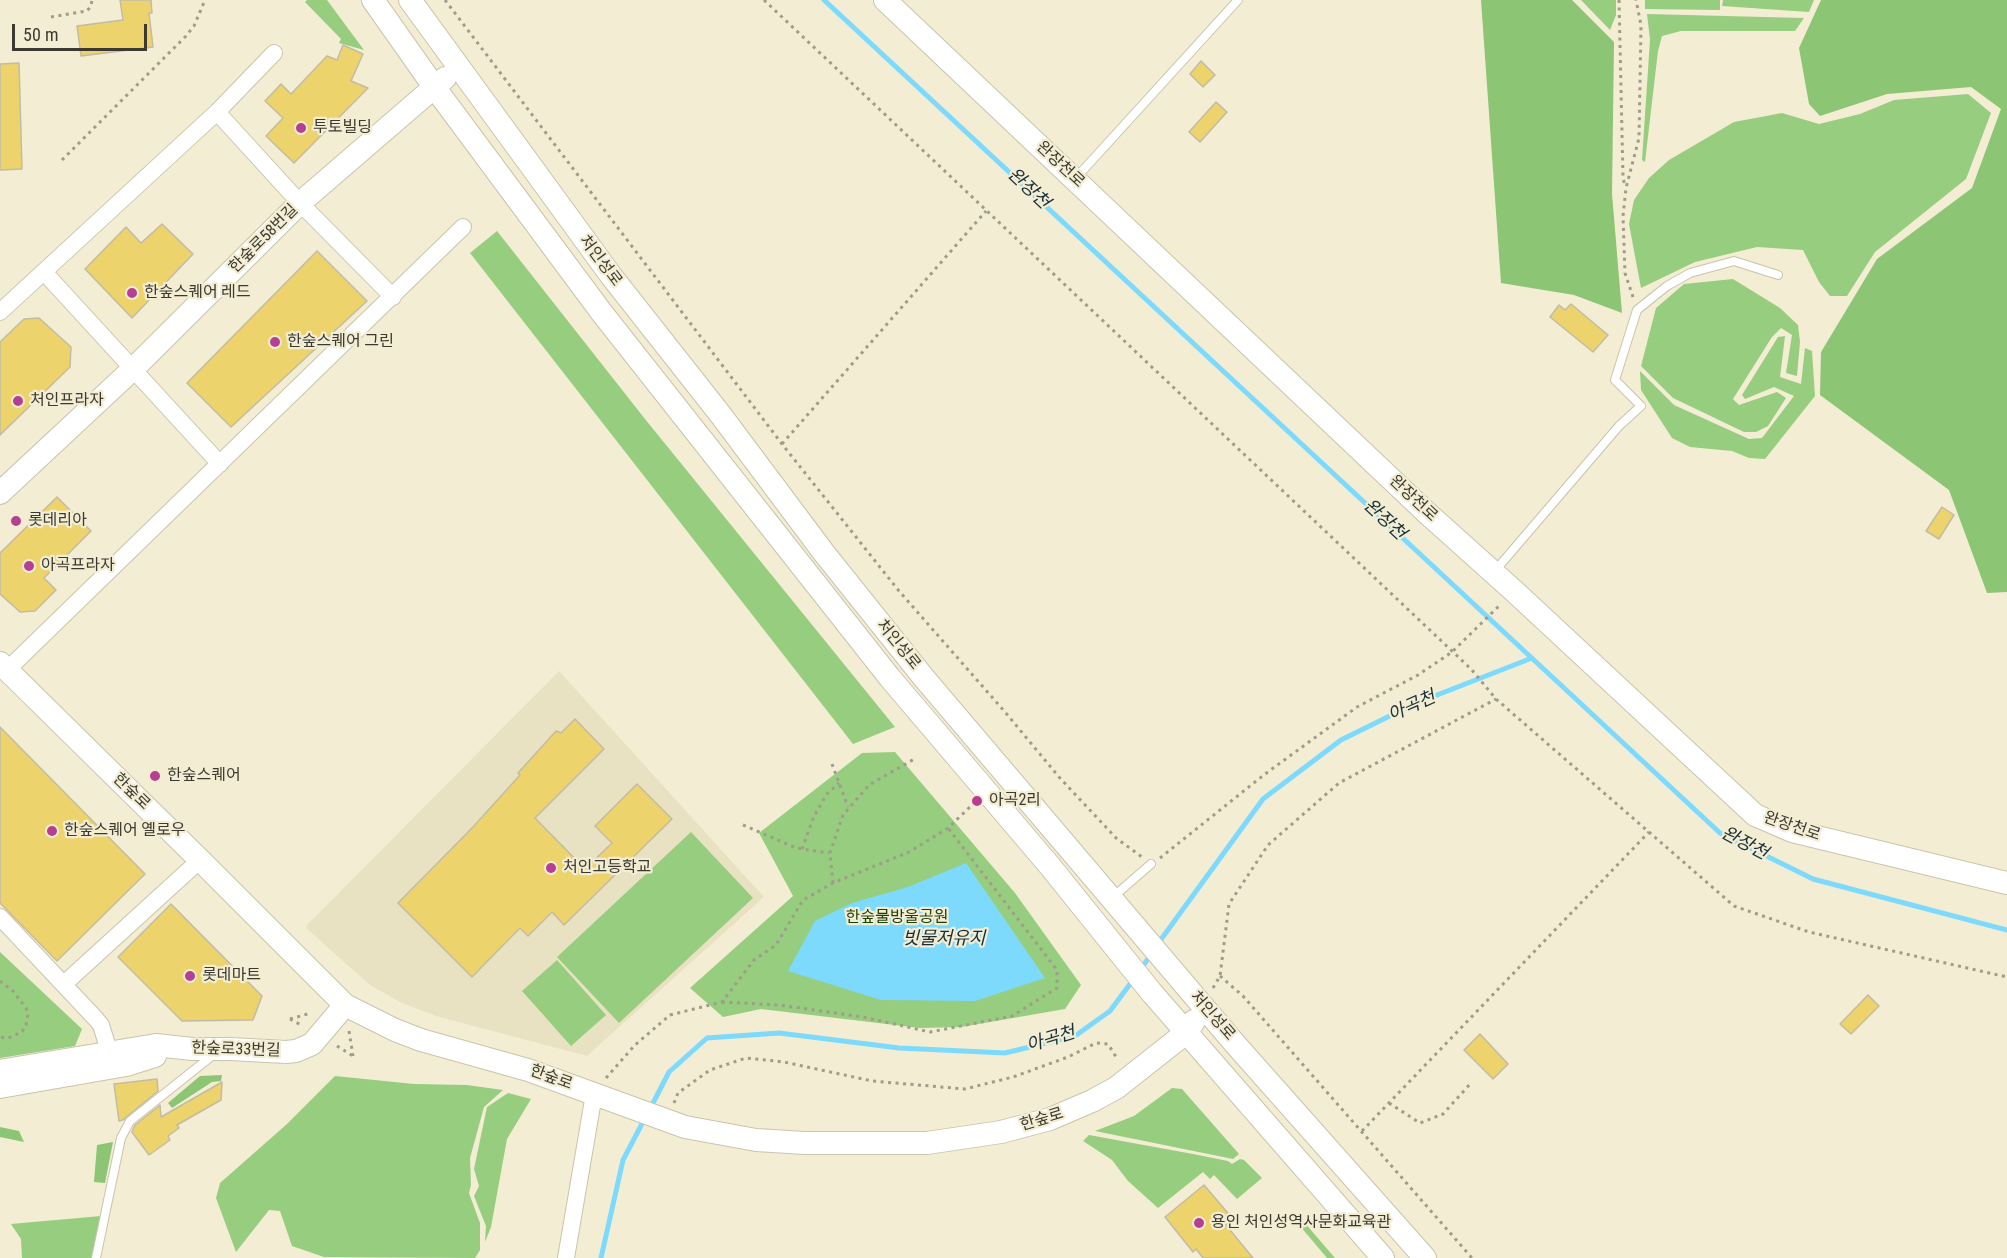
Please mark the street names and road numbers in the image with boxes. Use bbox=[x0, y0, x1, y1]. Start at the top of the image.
street label: 완장천로 bbox=[1032, 138, 1088, 192]
street label: 한숲로58번길 bbox=[226, 201, 302, 277]
street label: 처인성로 bbox=[575, 232, 625, 290]
street label: 완장천로 bbox=[1385, 472, 1441, 526]
street label: 처인성로 bbox=[872, 616, 924, 674]
street label: 한숲로 bbox=[108, 770, 154, 814]
street label: 완장천로 bbox=[1761, 808, 1823, 846]
street label: 처인성로 bbox=[1185, 987, 1239, 1045]
street label: 한숲로33번길 bbox=[191, 1039, 281, 1061]
street label: 한숲로 bbox=[527, 1061, 575, 1095]
street label: 한숲로 bbox=[1018, 1104, 1066, 1136]

